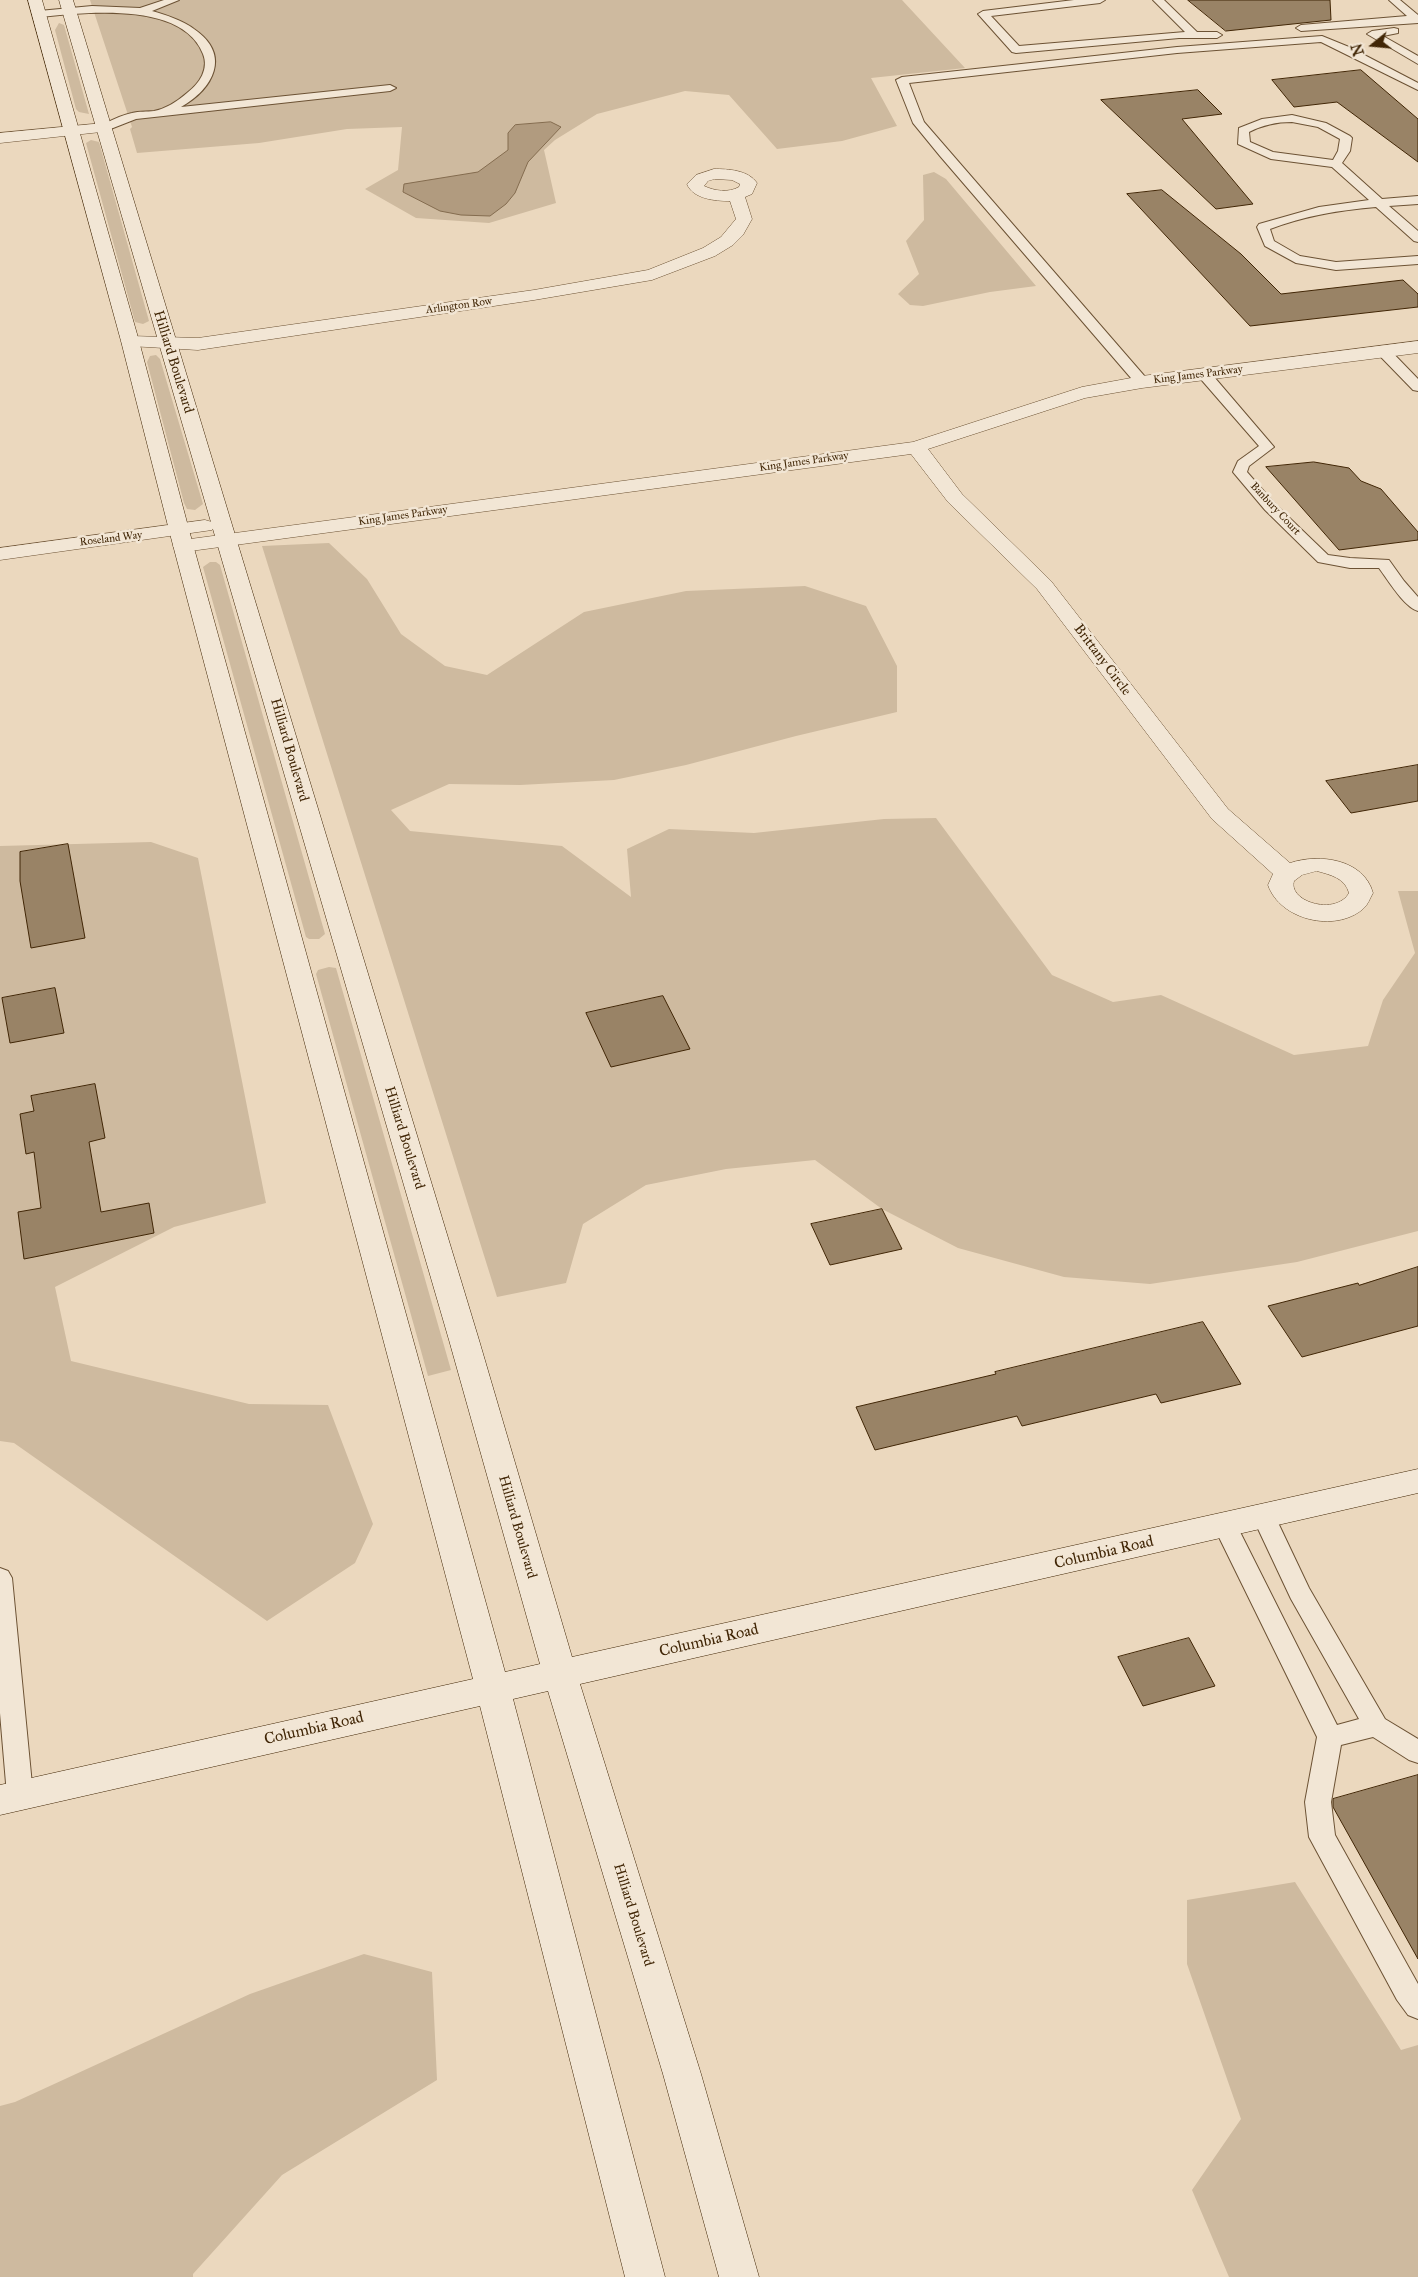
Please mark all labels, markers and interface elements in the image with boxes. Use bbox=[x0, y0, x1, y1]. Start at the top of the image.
north arrow bbox=[1348, 20, 1398, 70]
text: N bbox=[1348, 41, 1368, 58]
street label: Arlington Row bbox=[425, 295, 493, 317]
street label: Hilliard Boulevard bbox=[149, 309, 197, 415]
street label: King James Parkway bbox=[1153, 363, 1243, 387]
street label: King James Parkway bbox=[759, 449, 849, 475]
street label: Banbury Court bbox=[1247, 480, 1303, 538]
street label: King James Parkway bbox=[358, 503, 448, 529]
street label: Roseland Way bbox=[79, 529, 143, 549]
street label: Brittany Circle bbox=[1070, 621, 1134, 699]
street label: Hilliard Boulevard bbox=[266, 696, 312, 804]
street label: Hilliard Boulevard bbox=[380, 1085, 428, 1191]
street label: Hilliard Boulevard bbox=[494, 1473, 540, 1581]
street label: Columbia Road bbox=[1052, 1532, 1156, 1574]
street label: Columbia Road bbox=[657, 1620, 761, 1662]
street label: Columbia Road bbox=[262, 1708, 366, 1750]
street label: Hilliard Boulevard bbox=[609, 1862, 657, 1968]

